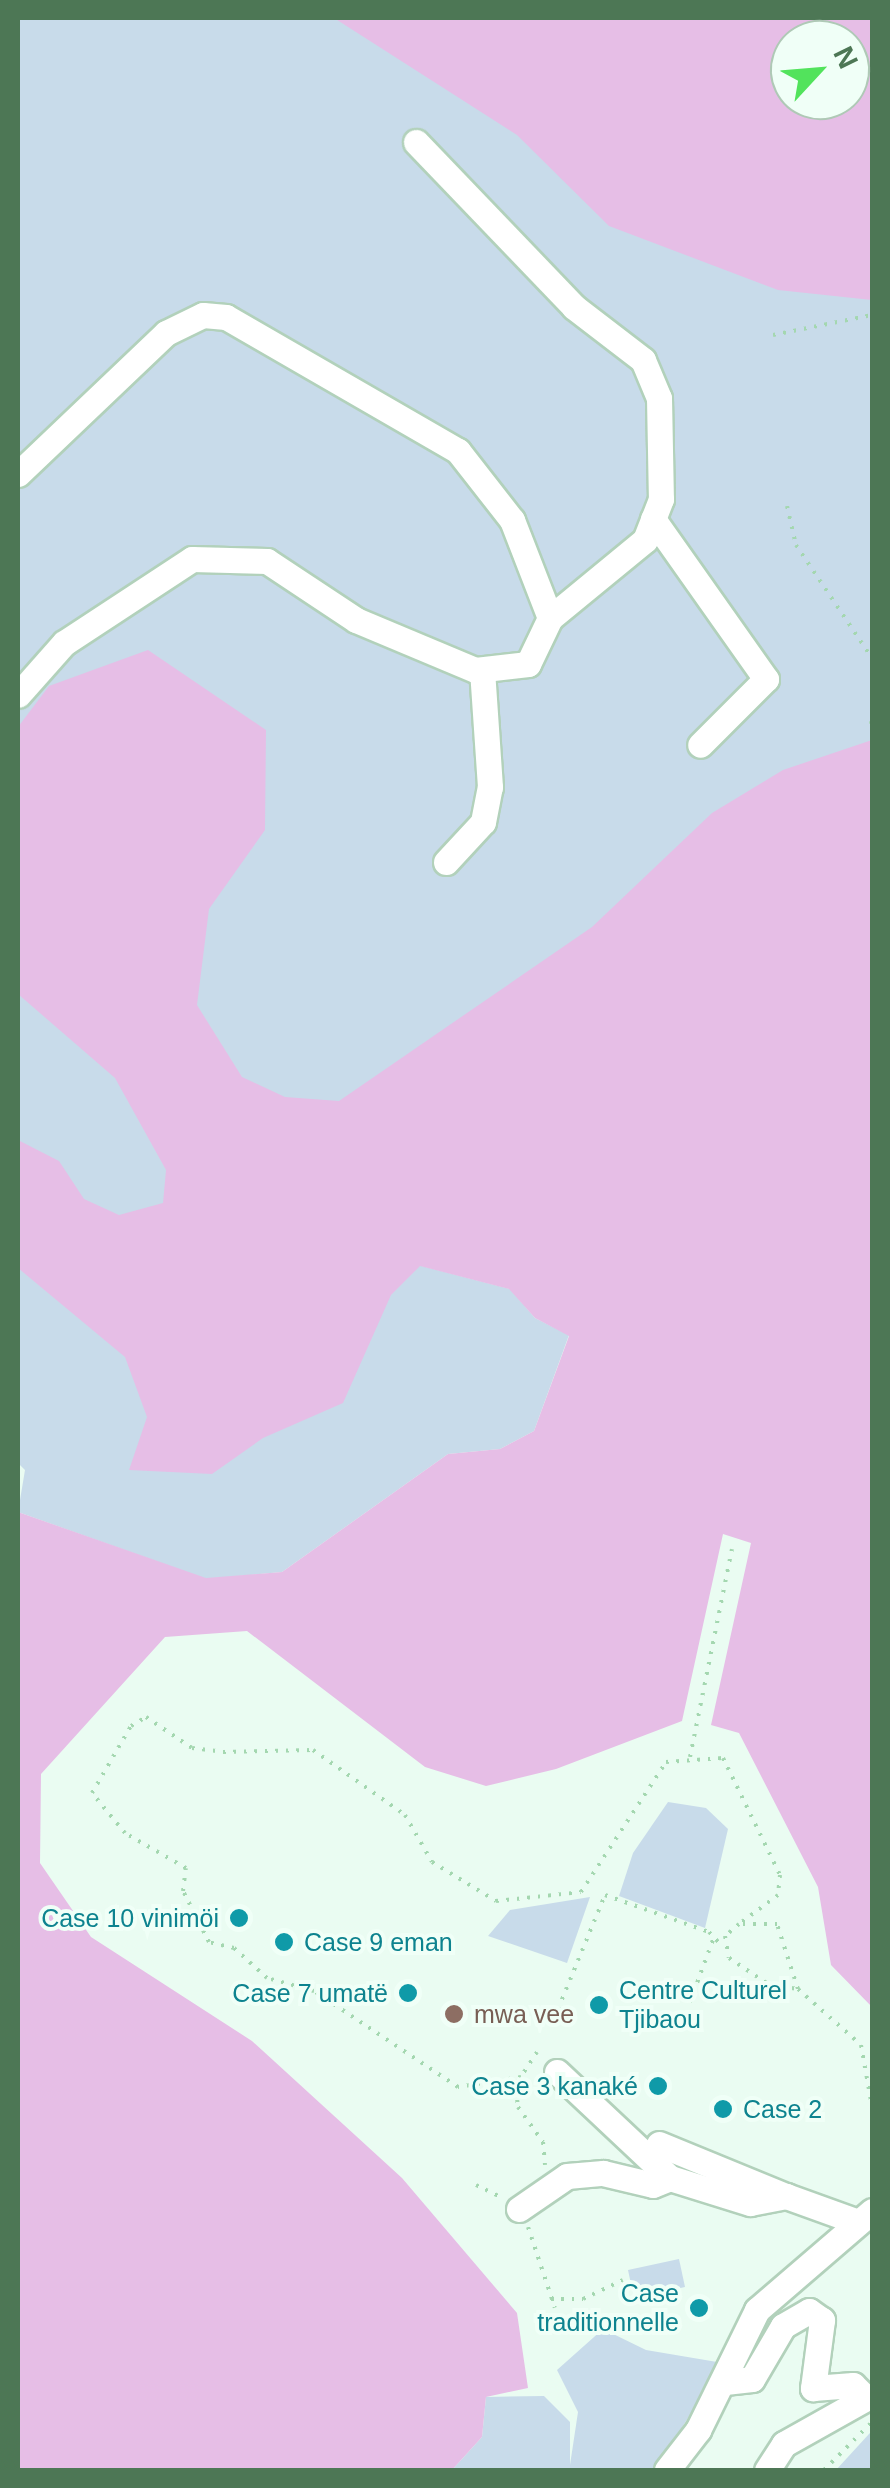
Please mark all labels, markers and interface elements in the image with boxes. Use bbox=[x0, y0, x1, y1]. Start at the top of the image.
north arrow bbox=[770, 20, 870, 120]
text: N bbox=[827, 42, 864, 73]
place label: Case 10 vinimöi bbox=[41, 1903, 219, 1933]
marker: Case 10 vinimöi bbox=[228, 1907, 250, 1929]
place label: Case 9 eman bbox=[304, 1927, 453, 1957]
marker: Case 9 eman bbox=[273, 1931, 295, 1953]
place label: Centre Culturel Tjibaou bbox=[619, 1976, 787, 2035]
place label: Case 7 umatë bbox=[232, 1978, 388, 2008]
marker: Case 7 umatë bbox=[397, 1982, 419, 2004]
marker: Centre Culturel Tjibaou bbox=[588, 1994, 610, 2016]
place label: mwa vee bbox=[474, 1999, 574, 2029]
marker: mwa vee bbox=[443, 2003, 465, 2025]
place label: Case 3 kanaké bbox=[471, 2071, 638, 2101]
marker: Case 3 kanaké bbox=[647, 2075, 669, 2097]
place label: Case 2 bbox=[743, 2094, 822, 2124]
marker: Case 2 bbox=[712, 2098, 734, 2120]
place label: Case traditionnelle bbox=[537, 2279, 679, 2338]
marker: Case traditionnelle bbox=[688, 2297, 710, 2319]

